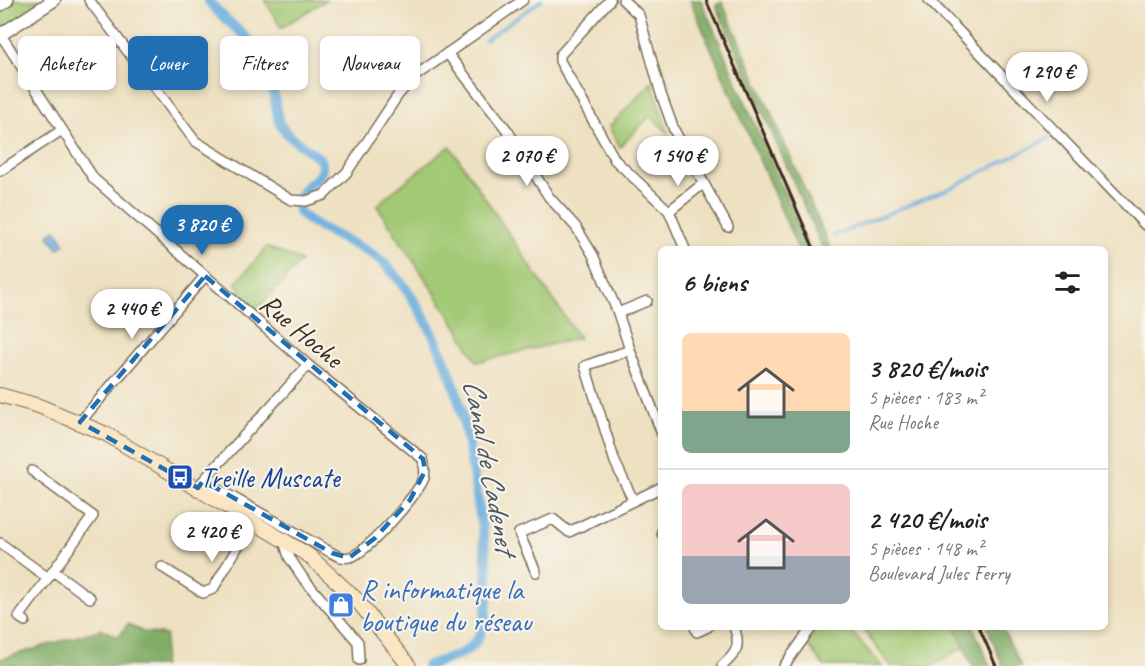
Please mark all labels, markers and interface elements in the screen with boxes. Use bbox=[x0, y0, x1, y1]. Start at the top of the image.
chip: Acheter bbox=[18, 36, 116, 90]
chip: Louer bbox=[128, 36, 208, 90]
chip: Filtres bbox=[220, 36, 308, 90]
chip: Nouveau bbox=[320, 36, 420, 90]
pin: 1 290 € bbox=[992, 52, 1102, 103]
text: 1 290 € bbox=[1020, 59, 1074, 84]
pin: 2 070 € bbox=[472, 136, 582, 187]
pin: 1 540 € bbox=[623, 136, 733, 187]
text: 2 070 € bbox=[500, 143, 554, 168]
text: 1 540 € bbox=[651, 143, 705, 168]
pin: 3 820 € bbox=[147, 205, 257, 256]
text: 3 820 € bbox=[175, 212, 229, 237]
text: 6 biens bbox=[682, 266, 747, 299]
icon: filters bbox=[1051, 266, 1084, 299]
street label: Rue Hoche bbox=[253, 286, 352, 376]
pin: 2 440 € bbox=[77, 289, 187, 340]
text: 2 440 € bbox=[105, 296, 159, 321]
text: 3 820 €/mois bbox=[868, 352, 987, 385]
icon: home bbox=[730, 357, 802, 429]
water label: Canal de Cadenet bbox=[455, 376, 527, 563]
text: 5 pièces · 183 m² bbox=[868, 385, 983, 410]
text: Rue Hoche bbox=[868, 410, 938, 435]
place label: Treille Muscate bbox=[200, 460, 341, 495]
bus stop icon: Treille Muscate bbox=[165, 462, 195, 492]
text: 2 420 €/mois bbox=[868, 503, 987, 536]
icon: home bbox=[730, 508, 802, 580]
pin: 2 420 € bbox=[157, 512, 267, 563]
text: 2 420 € bbox=[185, 519, 239, 544]
text: 5 pièces · 148 m² bbox=[868, 536, 983, 561]
text: Boulevard Jules Ferry bbox=[868, 561, 1010, 586]
place label: R informatique la boutique du réseau bbox=[360, 572, 533, 639]
shop icon: R informatique la boutique du réseau bbox=[326, 590, 356, 620]

